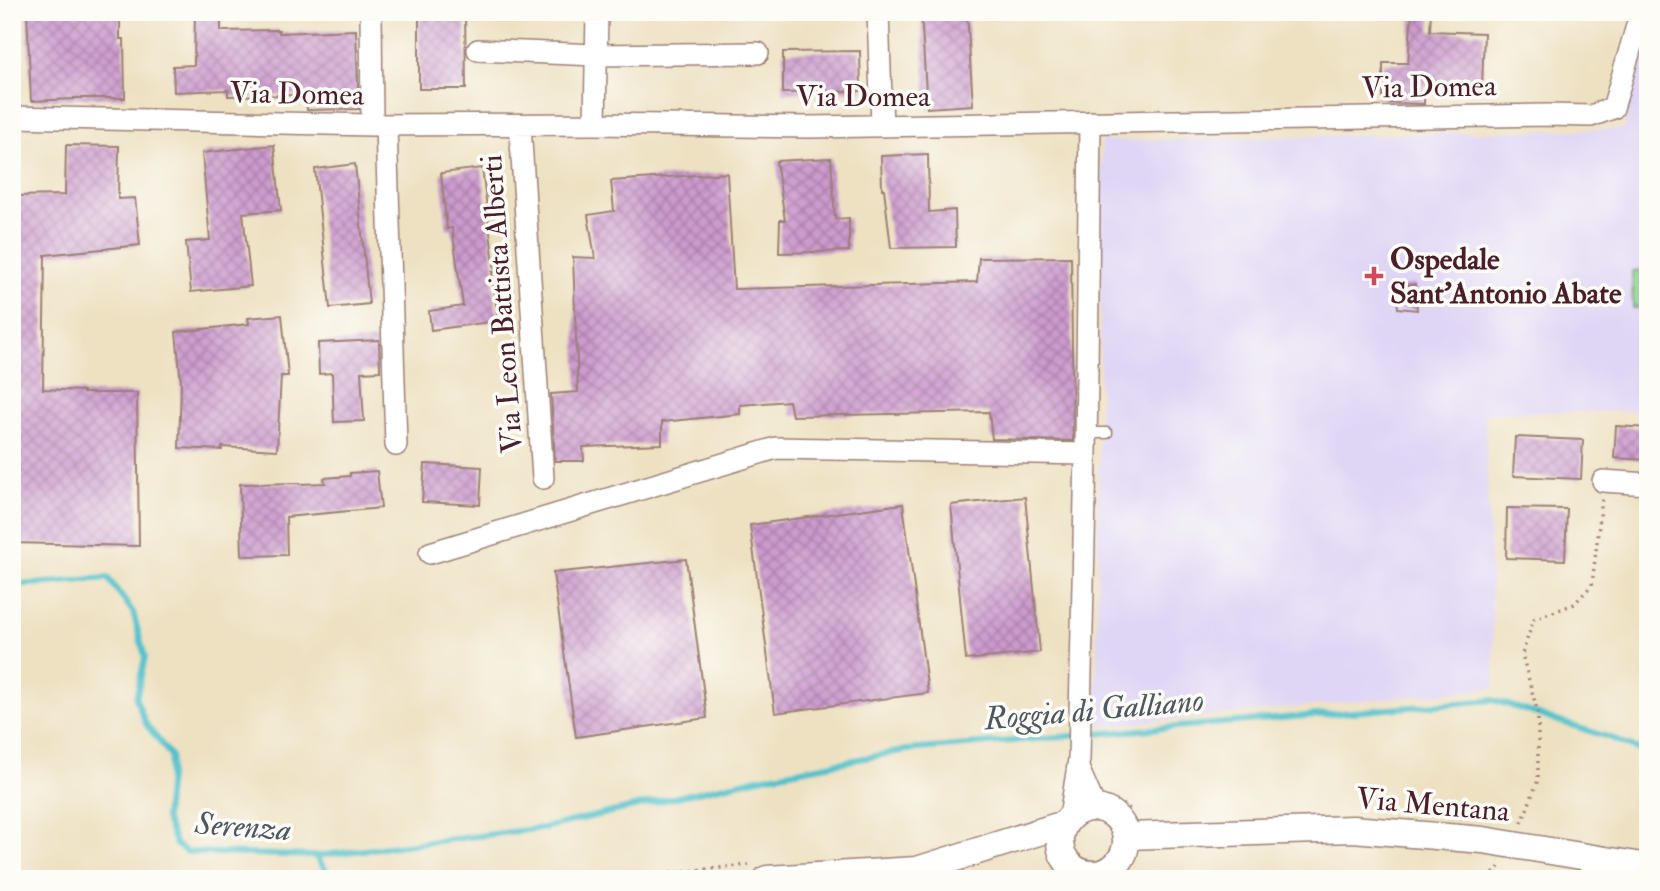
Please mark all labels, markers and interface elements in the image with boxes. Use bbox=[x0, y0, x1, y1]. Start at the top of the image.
street label: Via Domea bbox=[1361, 67, 1497, 107]
street label: Via Domea bbox=[229, 74, 365, 114]
street label: Via Domea bbox=[796, 78, 931, 115]
street label: Via Leon Battista Alberti bbox=[473, 154, 531, 454]
place label: Ospedale Sant'Antonio Abate bbox=[1390, 241, 1622, 312]
marker: Ospedale Sant'Antonio Abate bbox=[1364, 266, 1384, 286]
water label: Roggia di Galliano bbox=[982, 680, 1205, 740]
street label: Via Mentana bbox=[1355, 780, 1512, 830]
water label: Serenza bbox=[192, 804, 293, 850]

